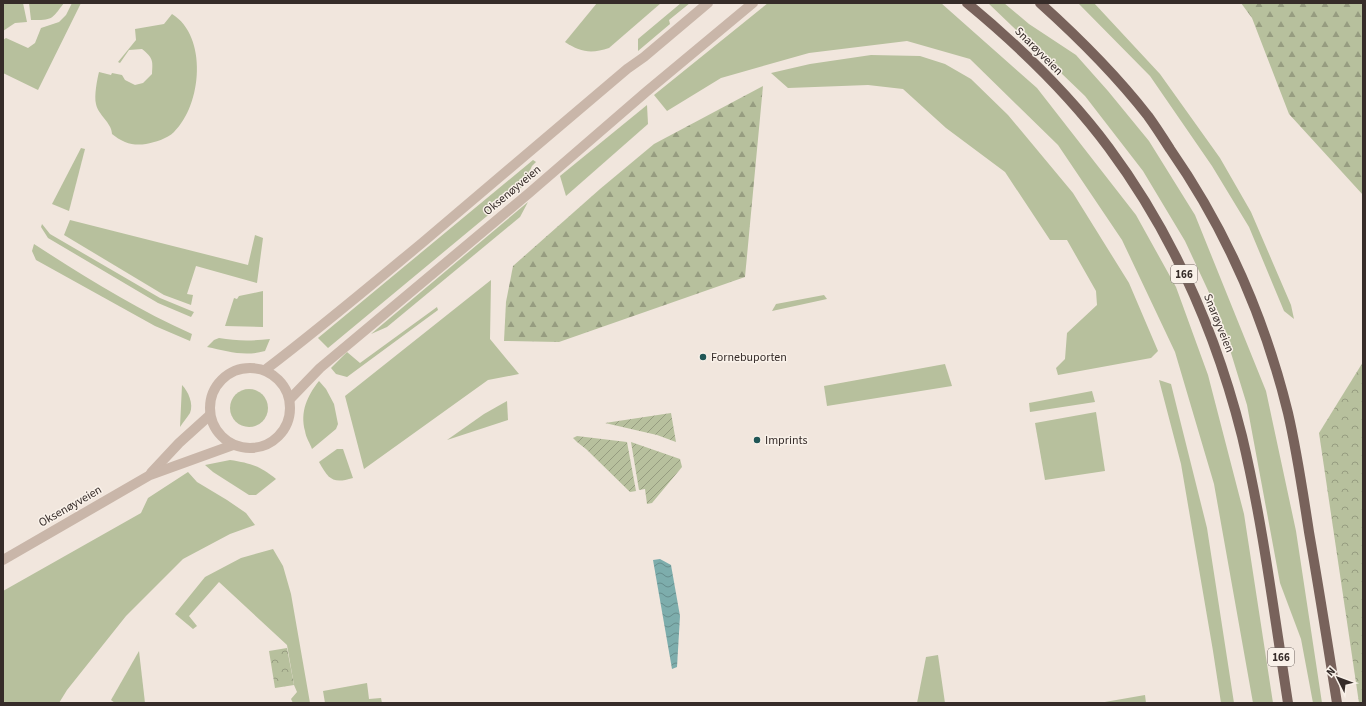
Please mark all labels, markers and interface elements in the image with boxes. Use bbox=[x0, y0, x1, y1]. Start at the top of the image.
street label: Snarøyveien bbox=[1011, 23, 1067, 79]
street label: Oksenøyveien bbox=[480, 161, 545, 220]
road number: 166 bbox=[1171, 265, 1197, 283]
street label: Snarøyveien bbox=[1199, 291, 1238, 355]
place label: Fornebuporten bbox=[711, 349, 787, 366]
marker: Fornebuporten bbox=[698, 352, 708, 362]
place label: Imprints bbox=[765, 432, 807, 449]
marker: Imprints bbox=[752, 435, 762, 445]
street label: Oksenøyveien bbox=[35, 481, 105, 531]
road number: 166 bbox=[1268, 648, 1294, 666]
north arrow bbox=[1318, 658, 1358, 698]
text: N bbox=[1323, 664, 1339, 679]

